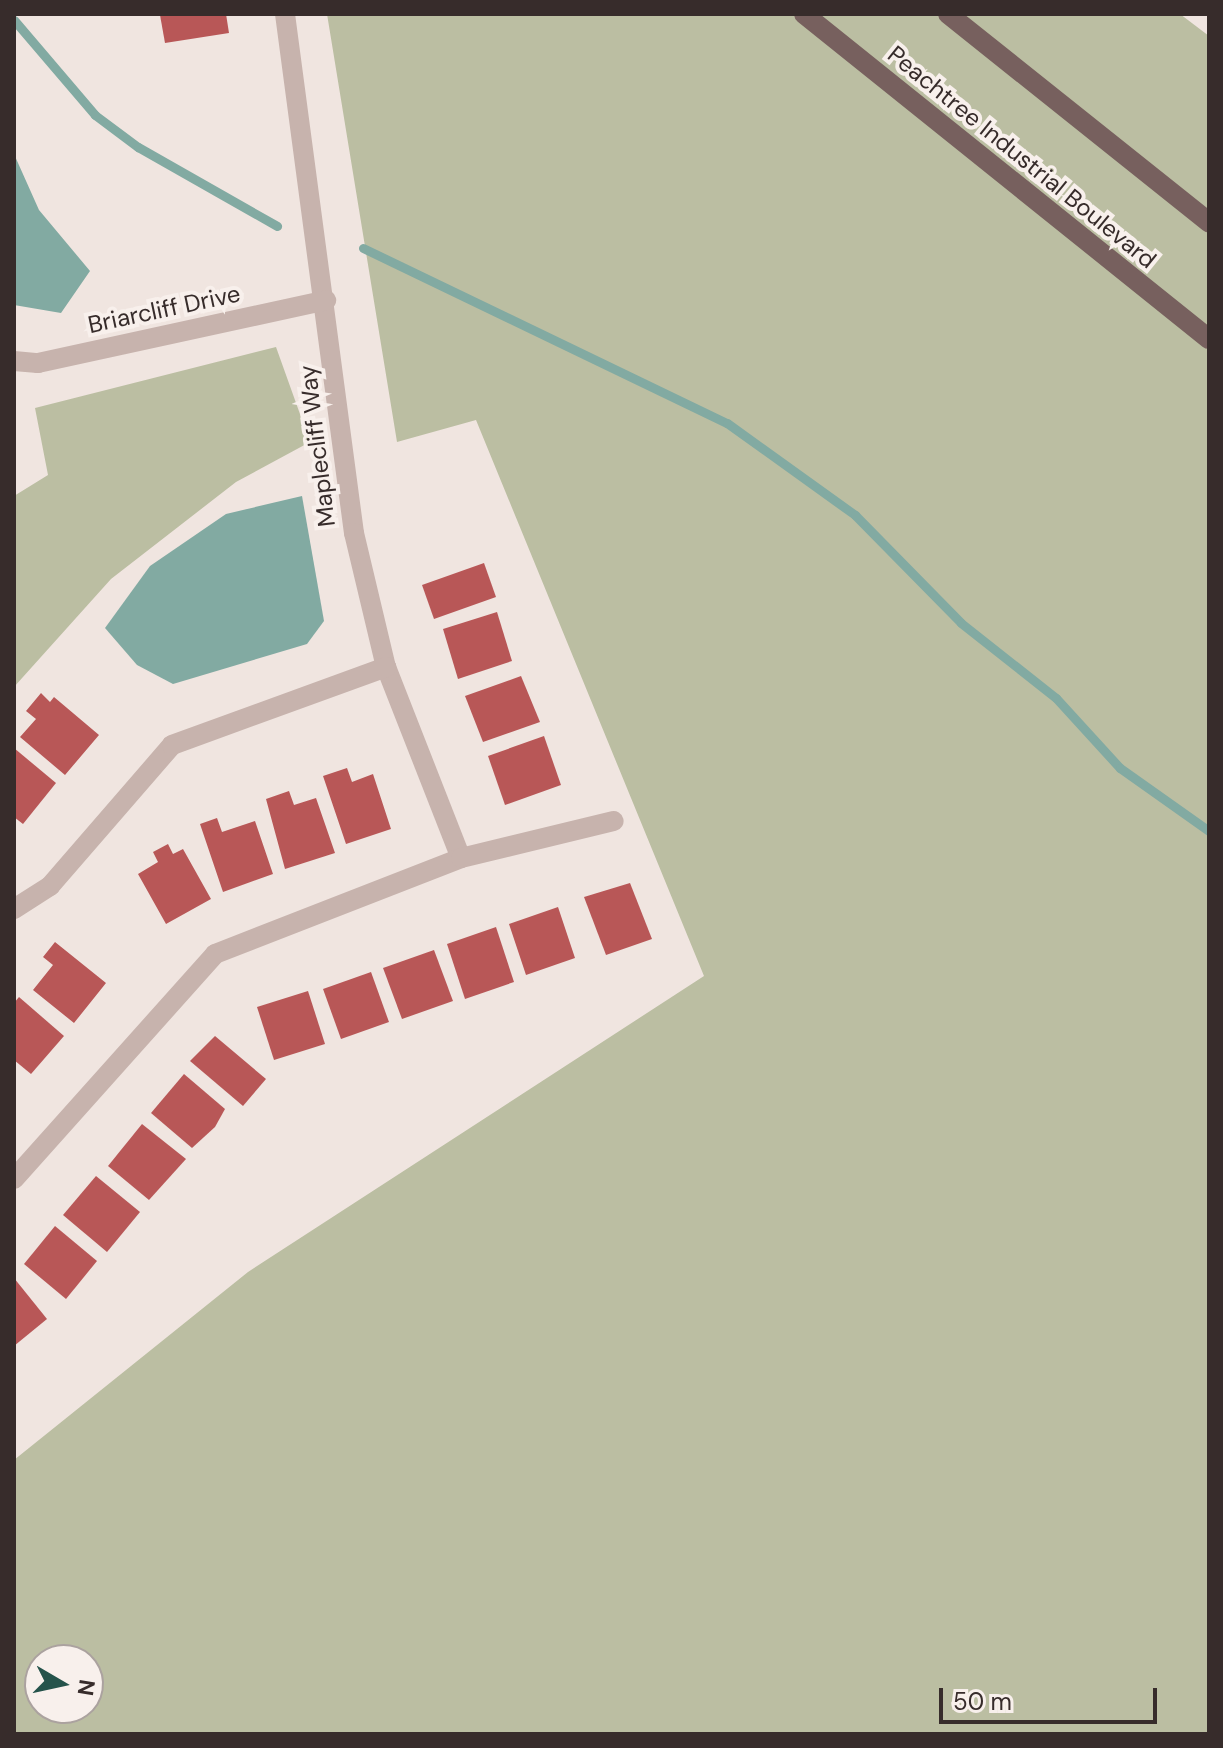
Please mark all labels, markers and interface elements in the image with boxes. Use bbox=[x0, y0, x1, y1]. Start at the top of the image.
street label: Peachtree Industrial Boulevard bbox=[882, 40, 1162, 274]
street label: Briarcliff Drive bbox=[85, 279, 243, 339]
street label: Maplecliff Way bbox=[293, 363, 341, 529]
north arrow bbox=[24, 1644, 104, 1724]
scale bar bbox=[943, 1672, 1161, 1722]
text: N bbox=[71, 1677, 102, 1698]
text: 50 m bbox=[953, 1686, 1012, 1717]

